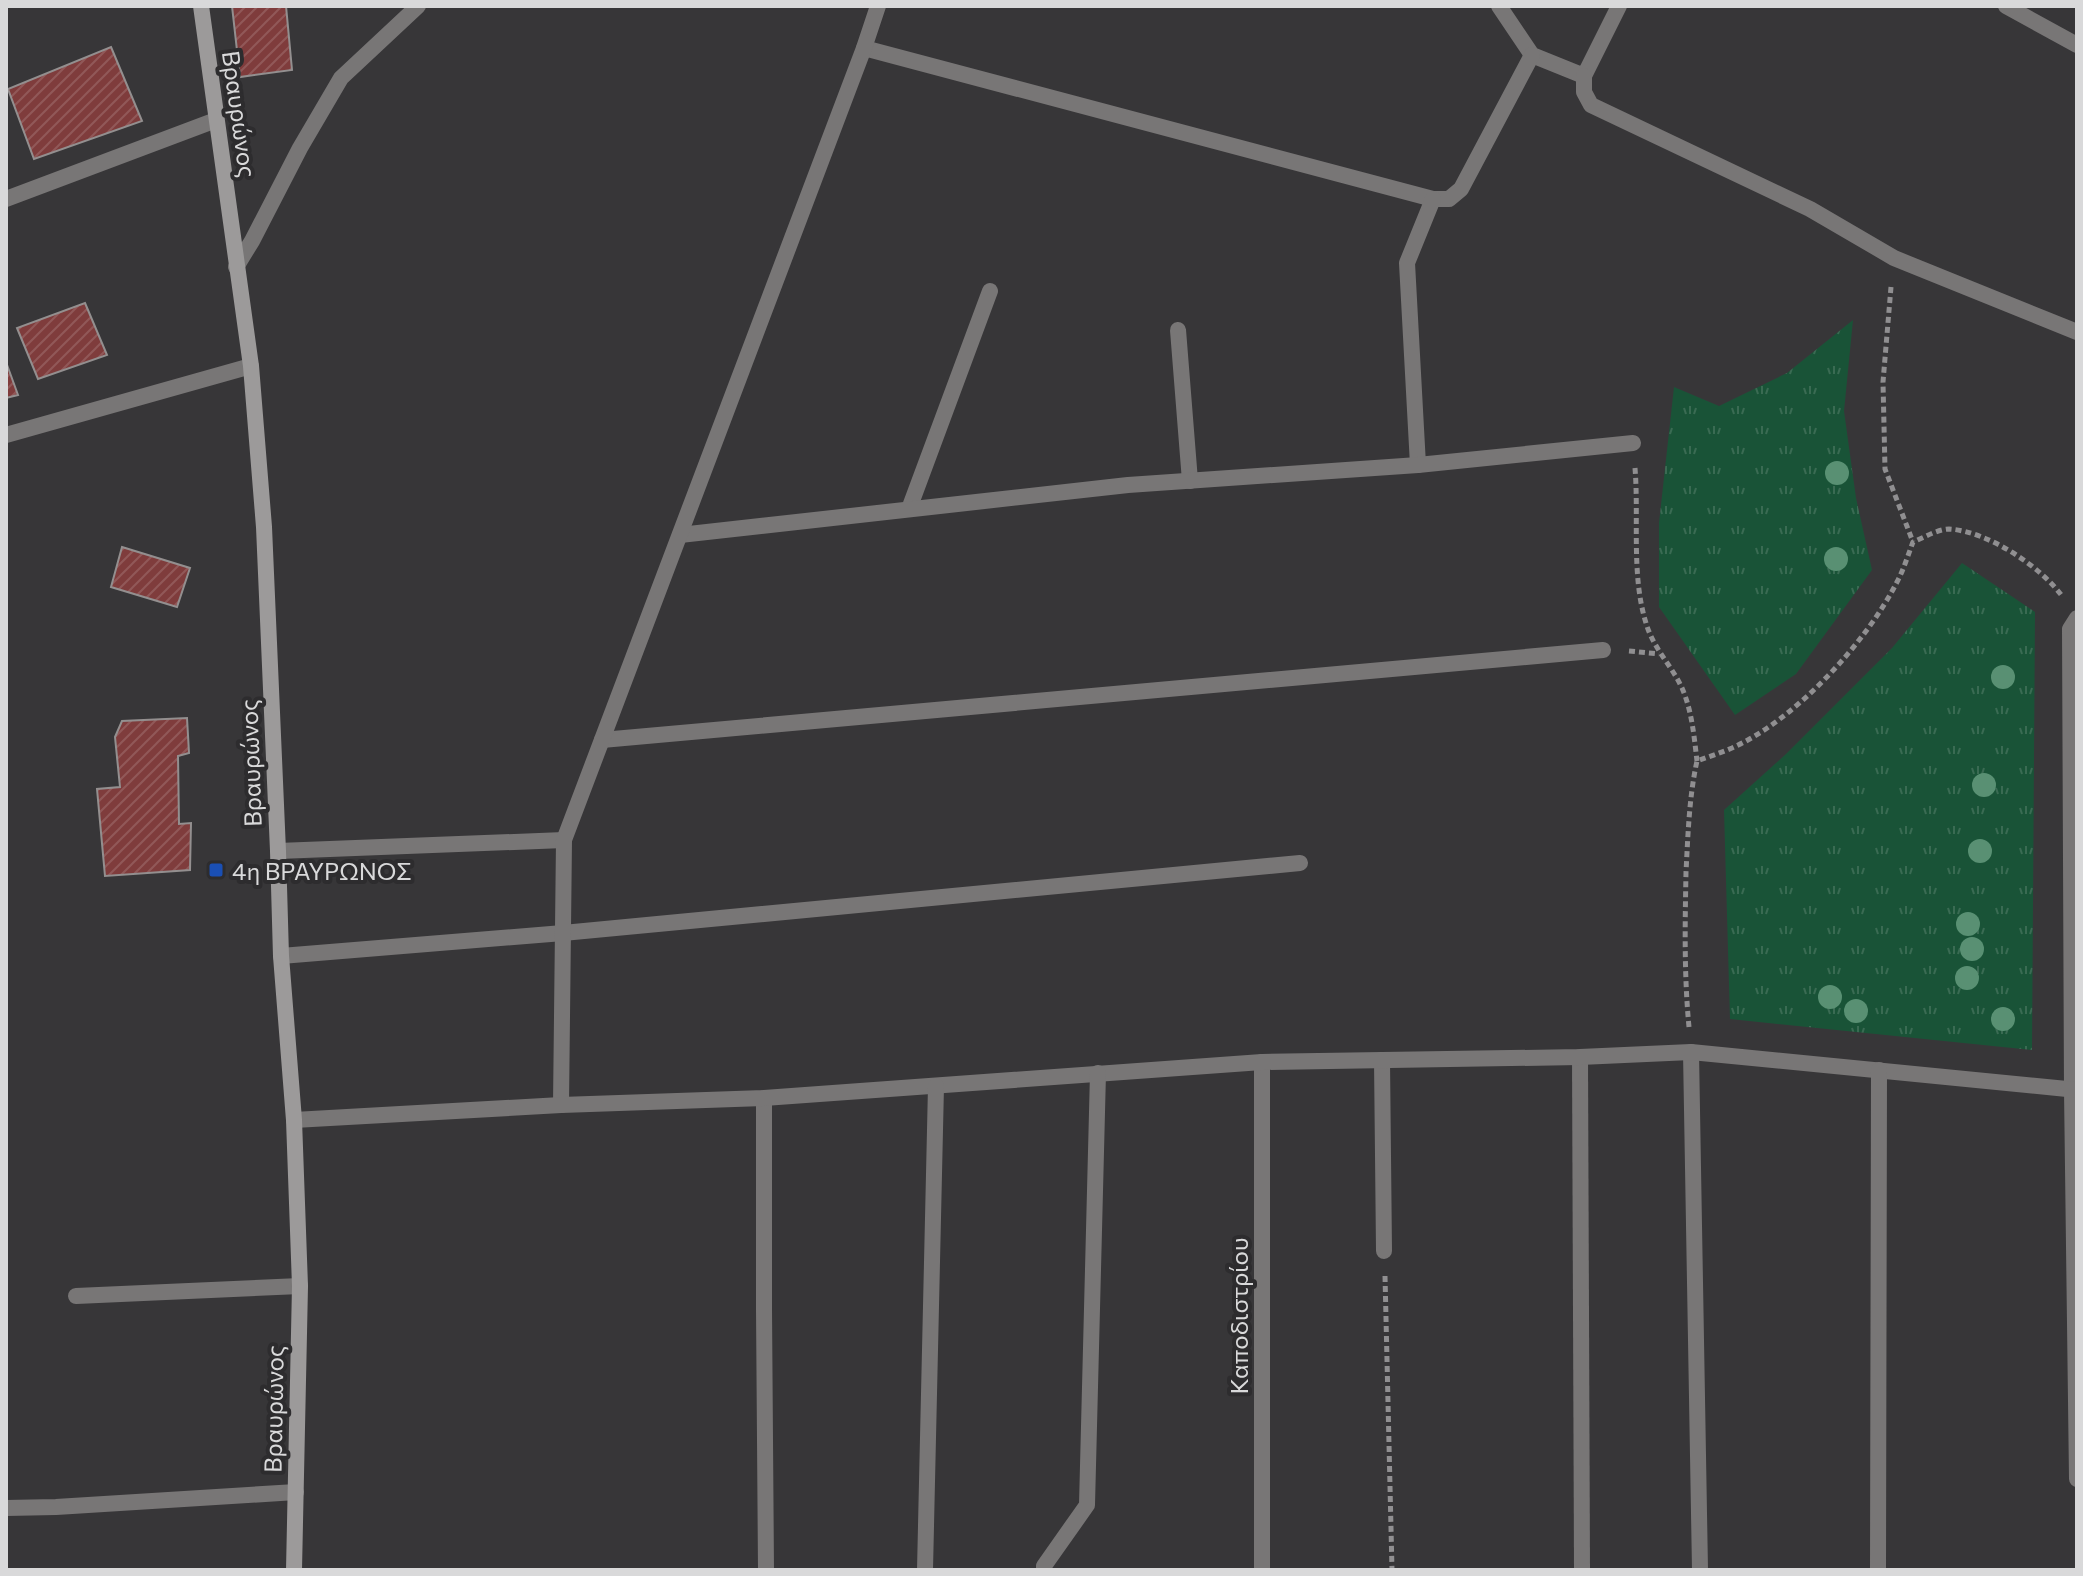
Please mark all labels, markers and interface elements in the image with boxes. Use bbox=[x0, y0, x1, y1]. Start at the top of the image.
street label: Βραυρώνος bbox=[217, 49, 263, 179]
street label: Βραυρώνος bbox=[233, 699, 267, 827]
place label: 4η ΒΡΑΥΡΩΝΟΣ bbox=[232, 856, 412, 885]
marker: 4η ΒΡΑΥΡΩΝΟΣ bbox=[207, 861, 225, 879]
street label: Καποδιστρίου bbox=[1224, 1238, 1253, 1394]
street label: Βραυρώνος bbox=[257, 1345, 289, 1473]

